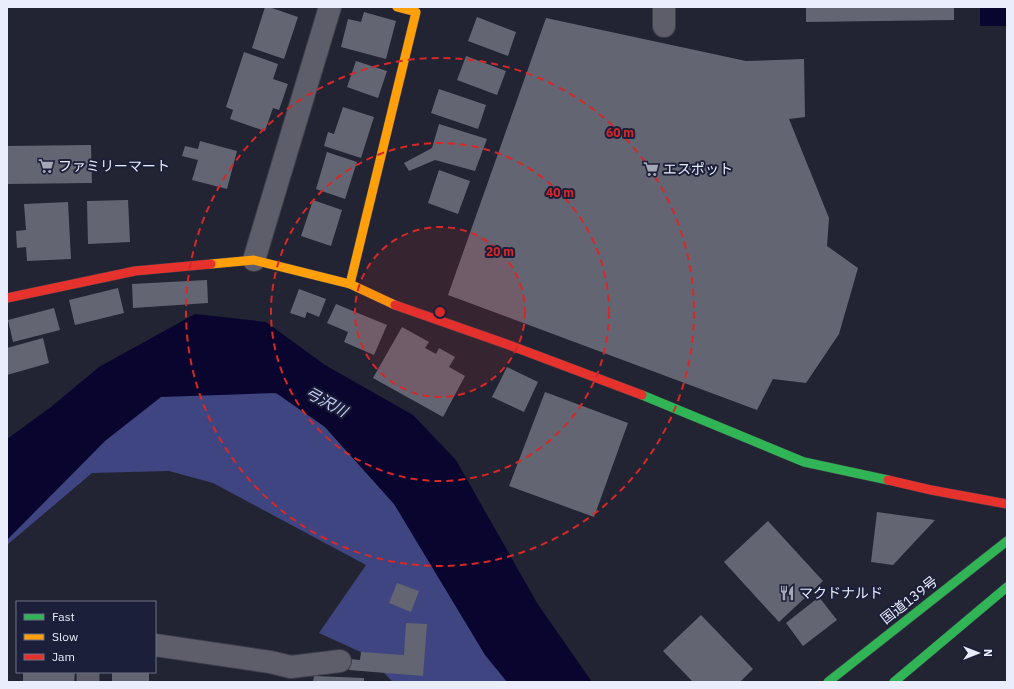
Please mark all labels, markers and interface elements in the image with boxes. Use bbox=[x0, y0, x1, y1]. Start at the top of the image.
text: 60 m bbox=[606, 125, 634, 140]
supermarket icon: ファミリーマート bbox=[37, 157, 55, 175]
place label: ファミリーマート bbox=[58, 157, 170, 175]
supermarket icon: エスポット bbox=[642, 160, 660, 178]
place label: エスポット bbox=[663, 160, 733, 178]
text: 40 m bbox=[546, 185, 574, 200]
text: 20 m bbox=[486, 244, 514, 259]
centre of rings bbox=[433, 305, 447, 319]
water label: 弓沢川 bbox=[302, 382, 352, 422]
street label: 国道139号 bbox=[877, 572, 941, 628]
restaurant icon: マクドナルド bbox=[778, 584, 796, 602]
place label: マクドナルド bbox=[799, 584, 883, 602]
legend bbox=[16, 601, 156, 673]
text: Fast bbox=[52, 609, 75, 624]
text: Slow bbox=[52, 629, 78, 644]
north arrow bbox=[958, 633, 998, 673]
text: Jam bbox=[52, 649, 75, 664]
text: N bbox=[981, 649, 995, 657]

